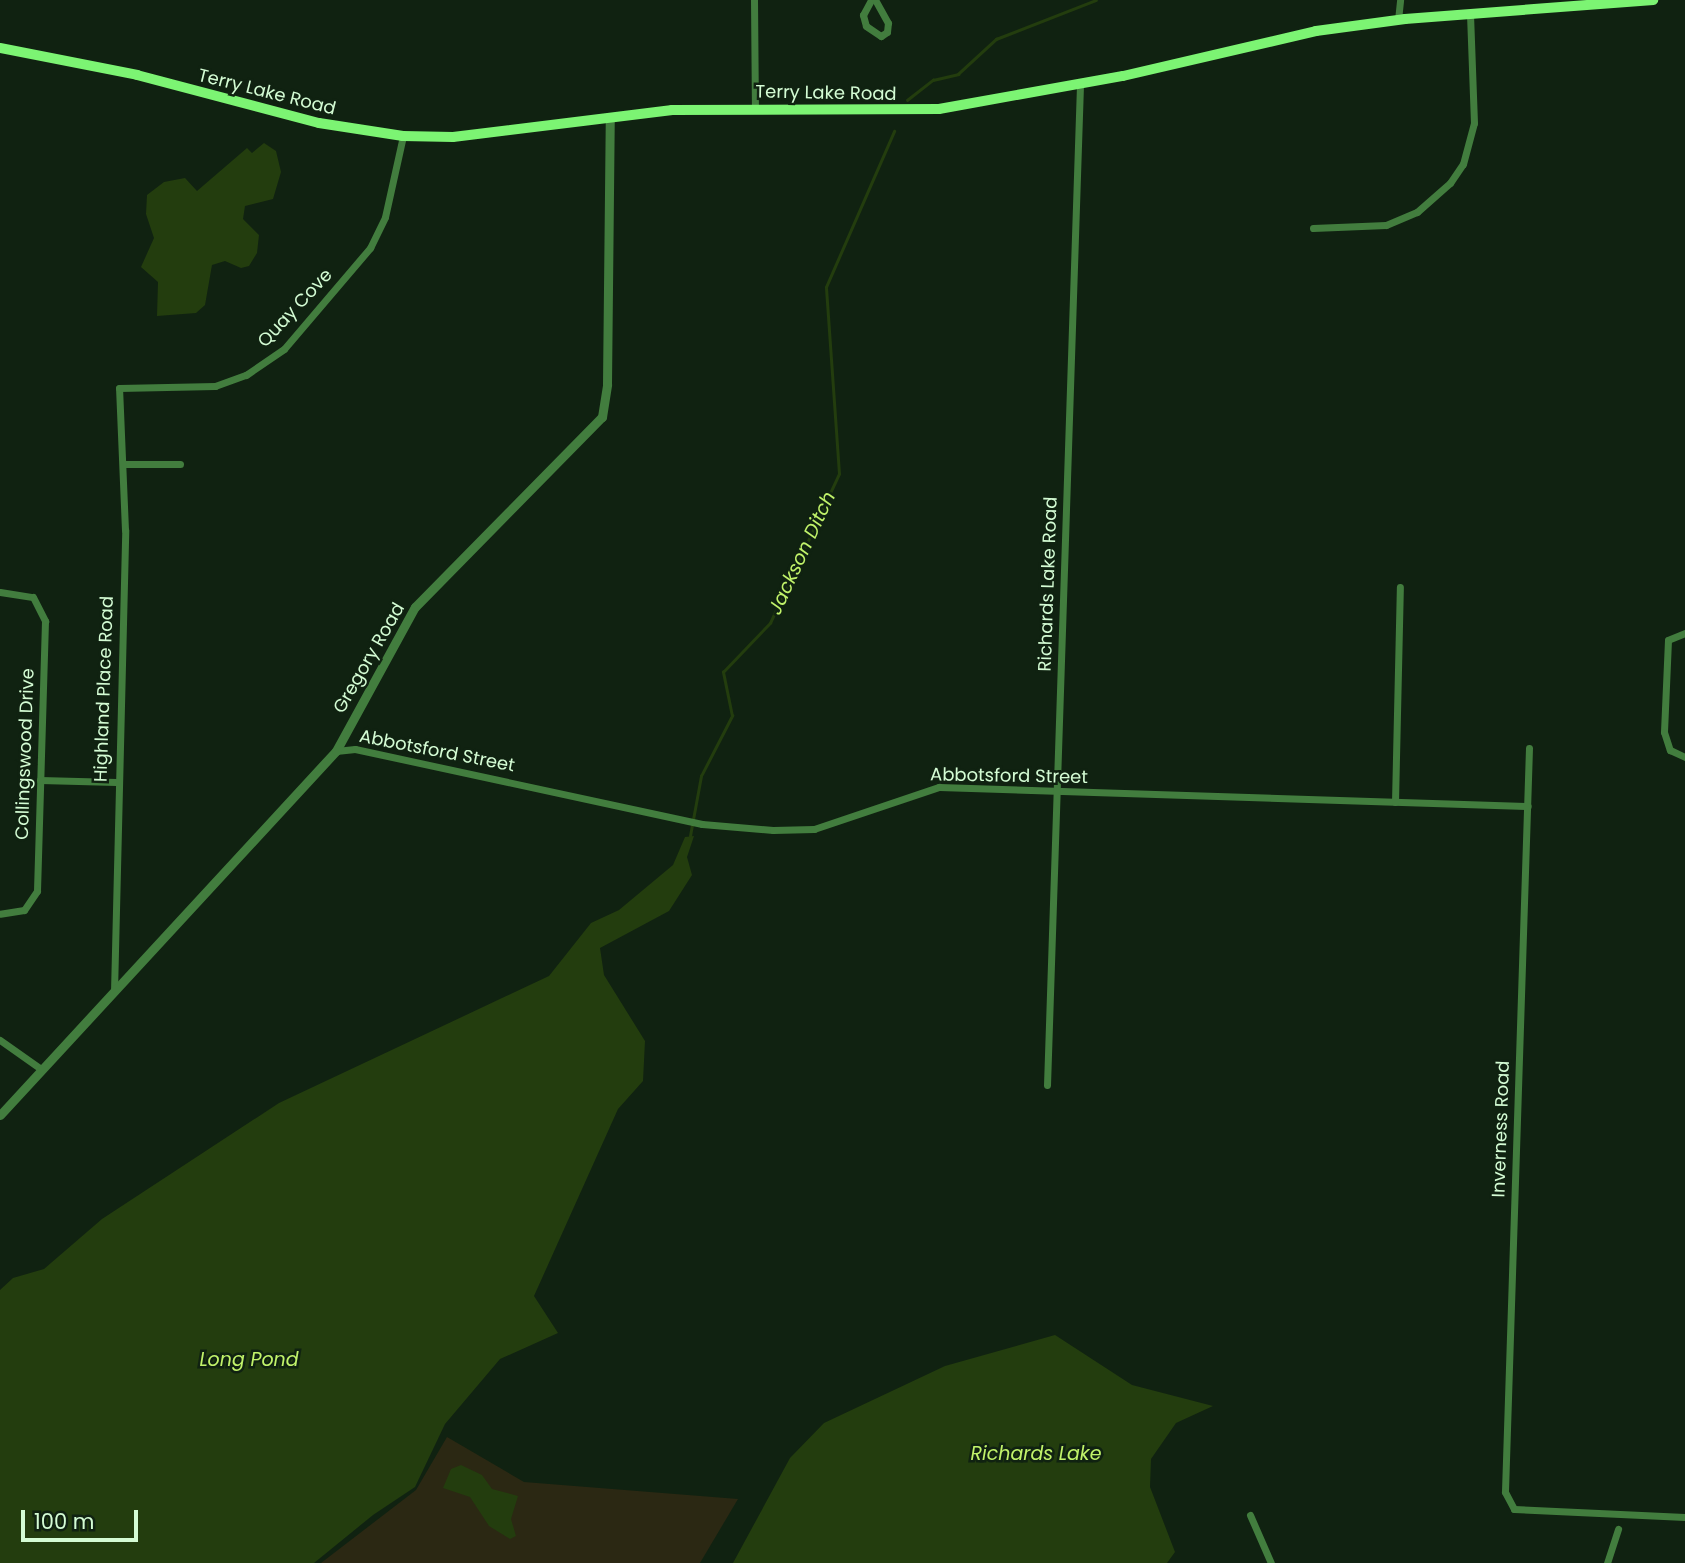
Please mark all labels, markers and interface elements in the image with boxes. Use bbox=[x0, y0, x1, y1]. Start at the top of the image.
street label: Terry Lake Road bbox=[196, 64, 338, 120]
street label: Terry Lake Road bbox=[755, 81, 897, 105]
street label: Quay Cove bbox=[253, 264, 337, 352]
water label: Jackson Ditch bbox=[764, 488, 840, 618]
street label: Richards Lake Road bbox=[1034, 496, 1062, 672]
street label: Highland Place Road bbox=[90, 595, 118, 783]
street label: Gregory Road bbox=[329, 599, 409, 717]
street label: Collingswood Drive bbox=[11, 668, 39, 840]
street label: Abbotsford Street bbox=[358, 725, 516, 777]
street label: Abbotsford Street bbox=[930, 764, 1088, 788]
street label: Inverness Road bbox=[1488, 1060, 1514, 1198]
water label: Long Pond bbox=[199, 1349, 299, 1371]
water label: Richards Lake bbox=[971, 1443, 1101, 1465]
scale bar bbox=[24, 1496, 142, 1540]
text: 100 m bbox=[34, 1507, 94, 1536]

